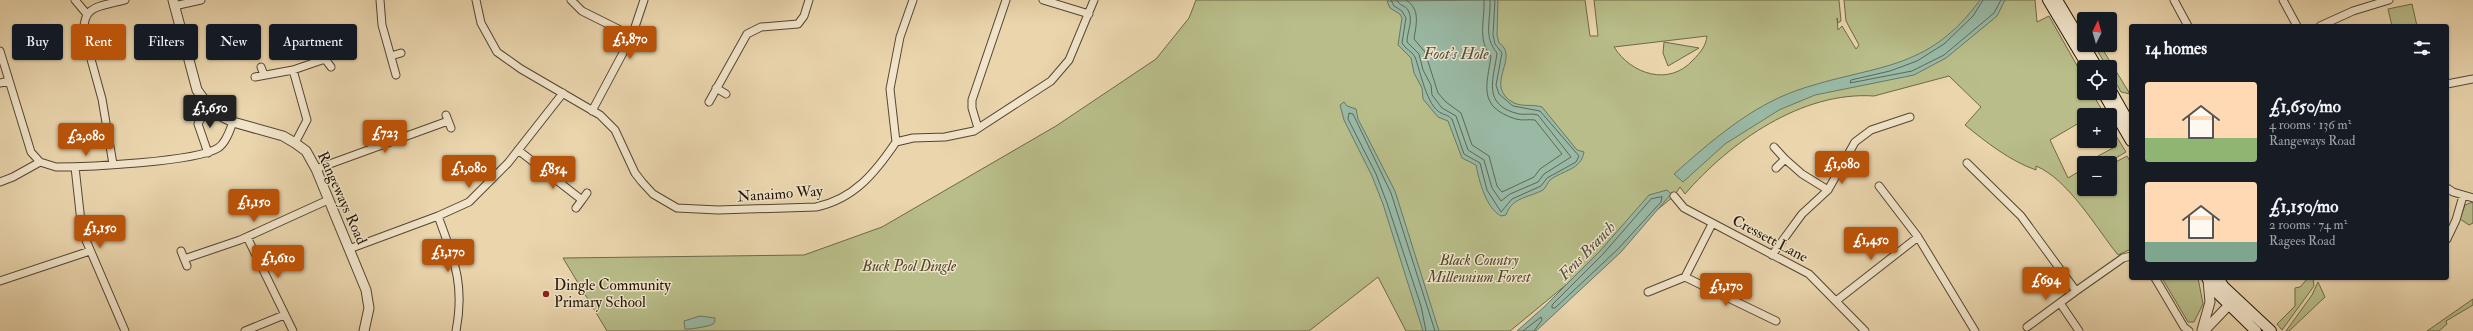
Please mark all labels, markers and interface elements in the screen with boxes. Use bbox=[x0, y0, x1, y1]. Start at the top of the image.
north arrow bbox=[2077, 12, 2117, 52]
map controls bbox=[2077, 12, 2117, 196]
chip: Buy bbox=[12, 24, 63, 60]
chip: Rent bbox=[71, 24, 126, 60]
chip: Filters bbox=[134, 24, 198, 60]
chip: New bbox=[206, 24, 261, 60]
chip: Apartment bbox=[269, 24, 357, 60]
pin: £1,870 bbox=[597, 26, 663, 60]
text: £1,870 bbox=[612, 31, 648, 47]
icon: filters bbox=[2411, 37, 2433, 59]
text: 14 homes bbox=[2145, 38, 2207, 59]
water label: Foot's Hole bbox=[1422, 44, 1489, 64]
button: locate bbox=[2077, 60, 2117, 100]
pin: £1,650 bbox=[177, 95, 243, 129]
text: £1,650/mo bbox=[2269, 96, 2341, 117]
icon: home bbox=[2177, 98, 2225, 146]
text: £1,650 bbox=[192, 100, 228, 116]
button: + bbox=[2077, 108, 2117, 148]
text: 4 rooms · 136 m² bbox=[2269, 117, 2351, 133]
pin: £723 bbox=[361, 120, 409, 154]
pin: £2,080 bbox=[53, 123, 119, 157]
text: £723 bbox=[372, 125, 398, 141]
text: £2,080 bbox=[67, 128, 105, 144]
text: Rangeways Road bbox=[2269, 133, 2355, 149]
street label: Rangeways Road bbox=[313, 149, 371, 248]
pin: £1,080 bbox=[1809, 151, 1875, 185]
pin: £1,080 bbox=[436, 155, 502, 189]
pin: £854 bbox=[529, 156, 577, 190]
text: £1,080 bbox=[1824, 156, 1860, 172]
button: − bbox=[2077, 156, 2117, 196]
text: £1,080 bbox=[451, 160, 487, 176]
text: £854 bbox=[539, 161, 567, 177]
street label: Nanaimo Way bbox=[737, 182, 824, 206]
pin: £1,150 bbox=[221, 189, 287, 223]
text: £1,150 bbox=[237, 194, 271, 210]
text: £1,150/mo bbox=[2269, 196, 2338, 217]
icon: home bbox=[2177, 198, 2225, 246]
street label: Cressett Lane bbox=[1729, 211, 1811, 267]
pin: £1,150 bbox=[67, 215, 133, 249]
water label: Fens Branch bbox=[1553, 217, 1620, 285]
text: 2 rooms · 74 m² bbox=[2269, 217, 2347, 233]
text: £1,150 bbox=[83, 220, 117, 236]
pin: £1,450 bbox=[1838, 227, 1904, 261]
text: £1,450 bbox=[1853, 232, 1889, 248]
text: Ragees Road bbox=[2269, 233, 2335, 249]
pin: £1,170 bbox=[415, 239, 481, 273]
text: £1,170 bbox=[431, 244, 465, 260]
pin: £1,610 bbox=[245, 245, 311, 279]
text: £1,610 bbox=[261, 250, 295, 266]
park label: Black Country Millennium Forest bbox=[1426, 251, 1531, 287]
park label: Buck Pool Dingle bbox=[861, 257, 957, 276]
pin: £694 bbox=[2022, 267, 2070, 301]
text: £694 bbox=[2032, 272, 2060, 288]
pin: £1,170 bbox=[1693, 273, 1759, 307]
place label: Dingle Community Primary School bbox=[554, 276, 671, 312]
text: £1,170 bbox=[1709, 278, 1743, 294]
marker: Dingle Community Primary School bbox=[541, 289, 551, 299]

